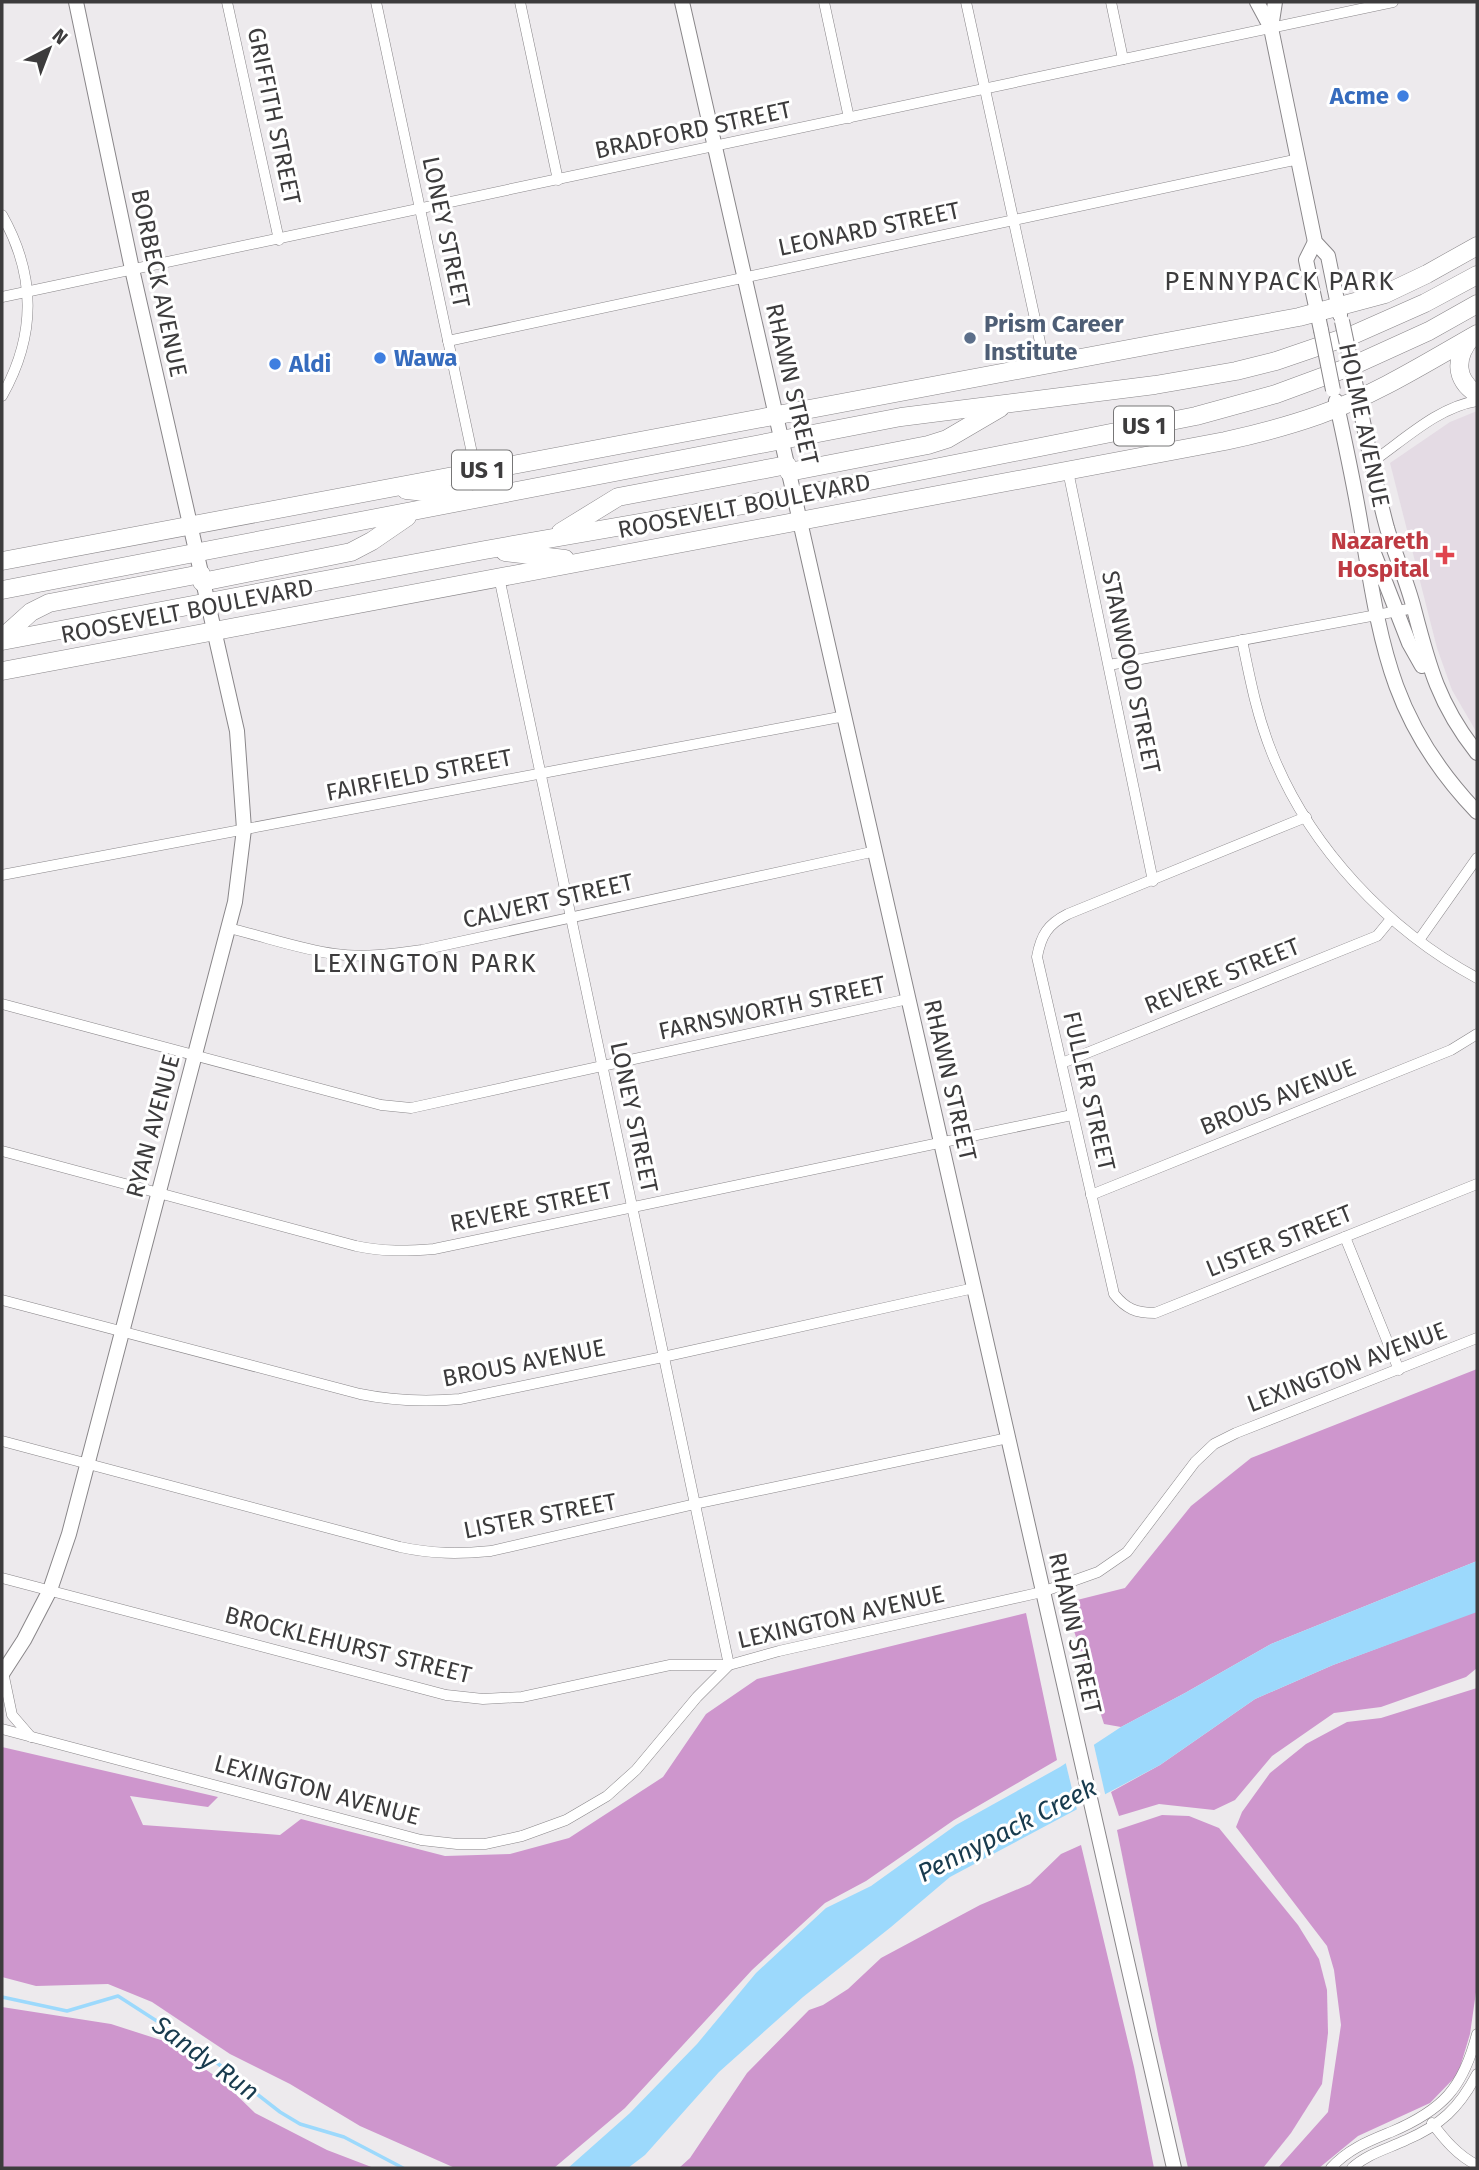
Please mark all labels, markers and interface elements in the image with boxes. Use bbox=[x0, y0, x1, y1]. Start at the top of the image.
north arrow bbox=[14, 14, 84, 84]
text: N bbox=[48, 24, 72, 50]
street label: GRIFFITH STREET bbox=[242, 25, 307, 208]
place label: Acme bbox=[1329, 82, 1389, 110]
marker: Acme bbox=[1395, 88, 1411, 104]
street label: BRADFORD STREET bbox=[592, 95, 794, 165]
street label: LONEY STREET bbox=[416, 154, 476, 311]
street label: BORBECK AVENUE bbox=[125, 186, 193, 380]
street label: LEONARD STREET bbox=[776, 196, 963, 262]
district label: PENNYPACK PARK bbox=[1164, 266, 1396, 297]
street label: RHAWN STREET bbox=[760, 301, 824, 468]
place label: Prism Career Institute bbox=[984, 310, 1124, 366]
marker: Prism Career Institute bbox=[962, 330, 978, 346]
street label: HOLME AVENUE bbox=[1333, 340, 1395, 510]
place label: Wawa bbox=[394, 344, 457, 372]
place label: Aldi bbox=[288, 350, 331, 378]
marker: Wawa bbox=[372, 350, 388, 366]
marker: Aldi bbox=[267, 356, 283, 372]
road number: US 1 bbox=[1114, 406, 1174, 446]
road number: US 1 bbox=[452, 450, 512, 490]
street label: ROOSEVELT BOULEVARD bbox=[615, 468, 873, 544]
place label: Nazareth Hospital bbox=[1331, 527, 1430, 583]
marker: Nazareth Hospital bbox=[1435, 545, 1455, 565]
street label: STANWOOD STREET bbox=[1096, 568, 1166, 776]
street label: ROOSEVELT BOULEVARD bbox=[58, 573, 316, 649]
street label: FAIRFIELD STREET bbox=[324, 743, 515, 807]
street label: CALVERT STREET bbox=[460, 868, 636, 934]
street label: REVERE STREET bbox=[1140, 932, 1304, 1020]
district label: LEXINGTON PARK bbox=[313, 948, 537, 979]
street label: FARNSWORTH STREET bbox=[656, 970, 889, 1046]
street label: RHAWN STREET bbox=[918, 997, 982, 1164]
street label: FULLER STREET bbox=[1057, 1009, 1121, 1174]
street label: LONEY STREET bbox=[604, 1039, 664, 1196]
street label: RYAN AVENUE bbox=[120, 1051, 186, 1201]
street label: BROUS AVENUE bbox=[1196, 1053, 1360, 1141]
street label: REVERE STREET bbox=[447, 1176, 615, 1238]
street label: LISTER STREET bbox=[1202, 1199, 1357, 1283]
street label: LEXINGTON AVENUE bbox=[1243, 1316, 1451, 1418]
street label: BROUS AVENUE bbox=[440, 1333, 608, 1393]
street label: LISTER STREET bbox=[461, 1487, 619, 1545]
street label: RHAWN STREET bbox=[1043, 1550, 1107, 1717]
street label: LEXINGTON AVENUE bbox=[735, 1580, 947, 1654]
street label: BROCKLEHURST STREET bbox=[222, 1601, 475, 1689]
street label: LEXINGTON AVENUE bbox=[211, 1749, 423, 1831]
water label: Pennypack Creek bbox=[912, 1772, 1102, 1889]
water label: Sandy Run bbox=[146, 2009, 265, 2107]

